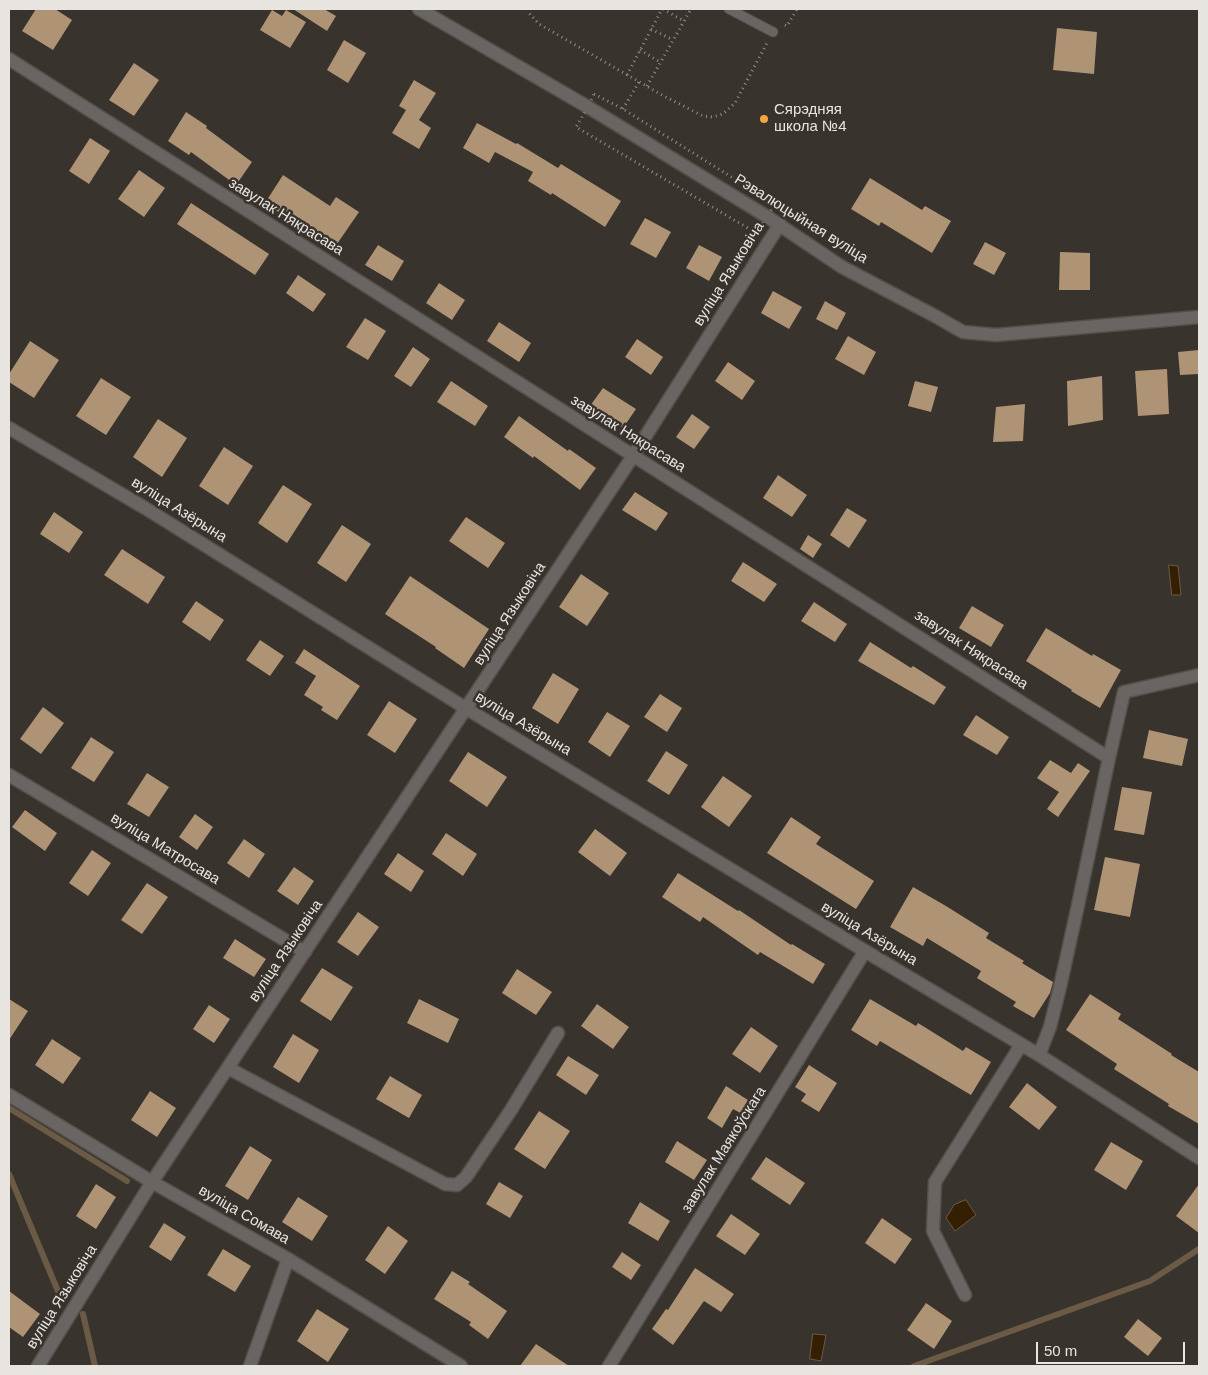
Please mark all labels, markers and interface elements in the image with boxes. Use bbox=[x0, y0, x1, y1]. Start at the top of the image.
place label: Сярэдняя школа №4 bbox=[774, 101, 846, 136]
marker: Сярэдняя школа №4 bbox=[758, 113, 770, 125]
street label: Рэвалюцыйная вуліца bbox=[731, 171, 871, 267]
street label: завулак Някрасава bbox=[225, 174, 347, 260]
street label: вуліца Языковіча bbox=[690, 219, 768, 329]
street label: завулак Някрасава bbox=[567, 391, 689, 477]
street label: вуліца Азёрына bbox=[128, 473, 230, 547]
street label: вуліца Языковіча bbox=[470, 559, 550, 669]
street label: завулак Някрасава bbox=[911, 606, 1031, 694]
street label: вуліца Азёрына bbox=[472, 688, 574, 760]
street label: вуліца Матросава bbox=[107, 809, 223, 889]
street label: вуліца Языковіча bbox=[245, 897, 327, 1005]
street label: вуліца Азёрына bbox=[818, 898, 920, 970]
street label: завулак Маякоўскага bbox=[678, 1083, 770, 1217]
street label: вуліца Сомава bbox=[195, 1182, 293, 1248]
street label: вуліца Языковіча bbox=[23, 1242, 101, 1352]
scale bar bbox=[1038, 1332, 1187, 1364]
text: 50 m bbox=[1044, 1342, 1077, 1359]

